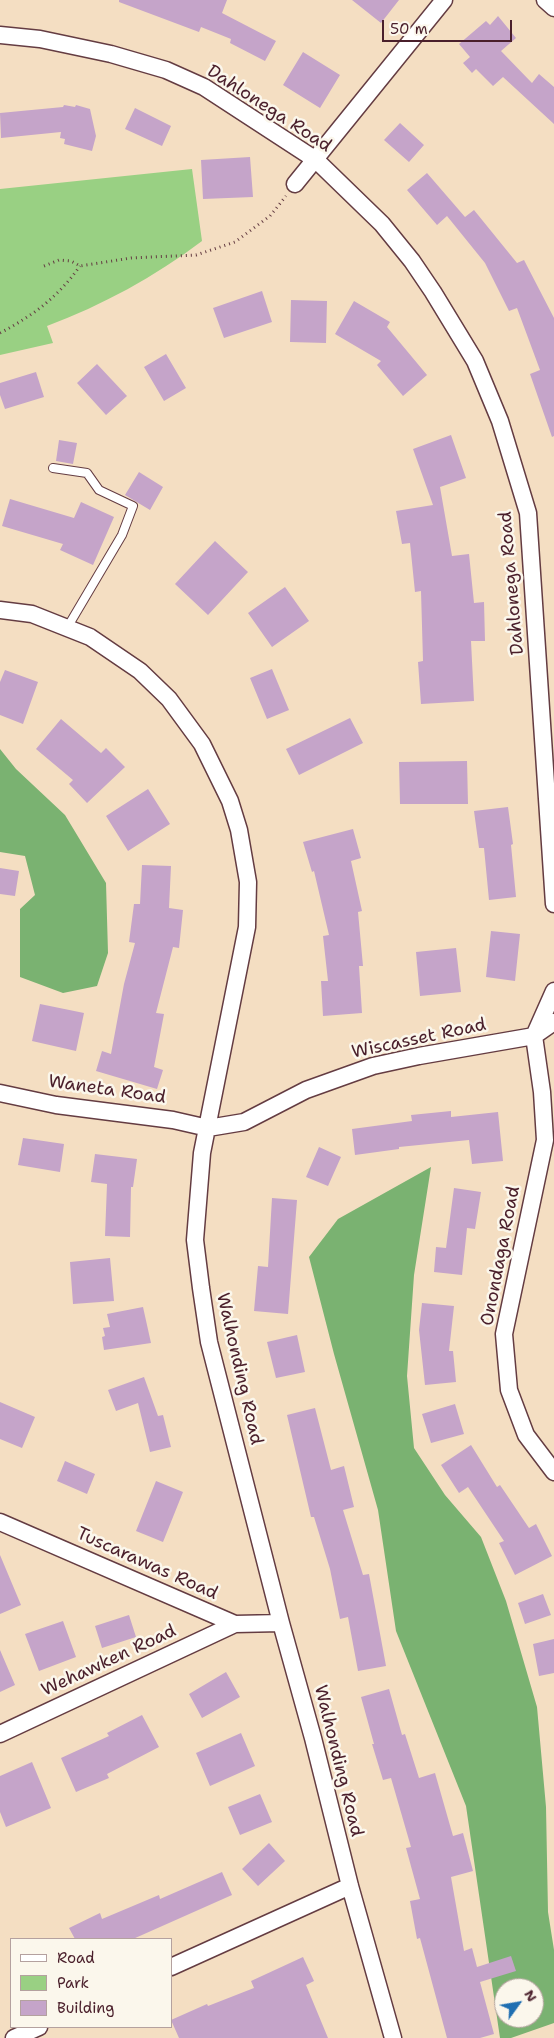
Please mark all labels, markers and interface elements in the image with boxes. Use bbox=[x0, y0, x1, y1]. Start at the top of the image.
scale bar bbox=[384, 10, 514, 42]
text: 50 m bbox=[390, 19, 428, 39]
street label: Dahlonega Road bbox=[203, 61, 335, 157]
street label: Dahlonega Road bbox=[495, 510, 529, 656]
street label: Wiscasset Road bbox=[350, 1014, 488, 1064]
street label: Waneta Road bbox=[47, 1071, 167, 1109]
street label: Onondaga Road bbox=[477, 1184, 525, 1328]
street label: Walhonding Road bbox=[211, 1291, 267, 1447]
street label: Tuscarawas Road bbox=[73, 1523, 221, 1605]
street label: Wehawken Road bbox=[38, 1620, 180, 1702]
street label: Walhonding Road bbox=[309, 1683, 367, 1839]
legend bbox=[10, 1938, 172, 2028]
text: Road bbox=[57, 1948, 95, 1968]
text: Park bbox=[57, 1973, 89, 1993]
north arrow bbox=[494, 1978, 544, 2028]
text: N bbox=[520, 1986, 541, 2005]
text: Building bbox=[57, 1998, 114, 2018]

